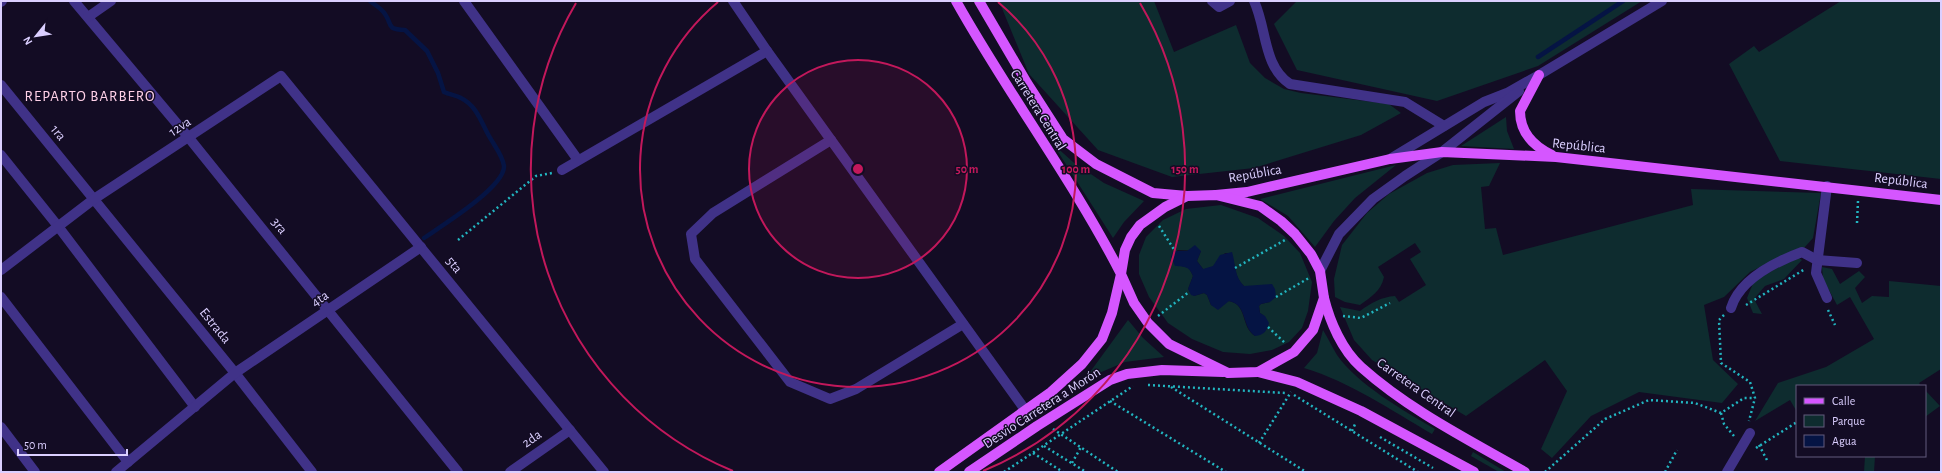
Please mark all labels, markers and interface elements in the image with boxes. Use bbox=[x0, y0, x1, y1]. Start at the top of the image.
north arrow bbox=[16, 16, 56, 56]
text: N bbox=[21, 35, 34, 47]
street label: Carretera Central bbox=[1008, 67, 1068, 153]
district label: REPARTO BARBERO bbox=[25, 89, 155, 104]
street label: 12va bbox=[166, 114, 194, 139]
street label: 1ra bbox=[48, 123, 69, 144]
street label: República bbox=[1552, 136, 1607, 156]
centre of rings bbox=[851, 162, 865, 176]
street label: República bbox=[1227, 162, 1283, 186]
text: 50 m bbox=[956, 163, 979, 175]
text: 100 m bbox=[1062, 163, 1090, 175]
text: 150 m bbox=[1171, 163, 1199, 175]
street label: República bbox=[1873, 171, 1929, 191]
street label: 3ra bbox=[268, 215, 290, 237]
street label: 5ta bbox=[443, 254, 465, 276]
street label: 4ta bbox=[309, 288, 332, 310]
street label: Estrada bbox=[197, 306, 234, 347]
street label: Carretera Central bbox=[1374, 356, 1458, 420]
street label: Desvio Carretera a Morón bbox=[981, 365, 1103, 451]
legend bbox=[1796, 385, 1926, 457]
text: Calle bbox=[1832, 395, 1855, 407]
text: Parque bbox=[1832, 415, 1865, 427]
street label: 2da bbox=[520, 427, 545, 450]
scale bar bbox=[18, 431, 127, 457]
text: Agua bbox=[1832, 435, 1857, 447]
text: 50 m bbox=[24, 439, 47, 451]

